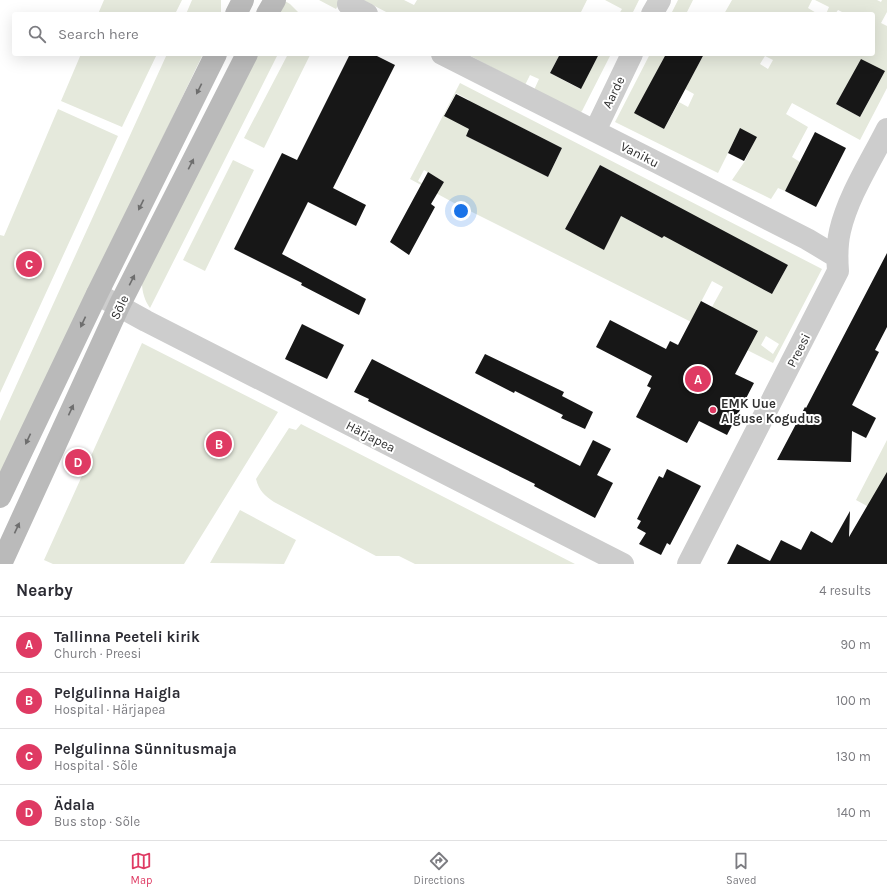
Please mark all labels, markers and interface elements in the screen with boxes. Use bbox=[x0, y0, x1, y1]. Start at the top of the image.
search box bbox=[12, 12, 875, 56]
icon: search bbox=[26, 23, 48, 45]
text: Search here bbox=[58, 25, 139, 43]
street label: Aarde bbox=[599, 73, 628, 111]
one-way arrow bbox=[196, 83, 202, 95]
street label: Vaniku bbox=[618, 138, 661, 170]
one-way arrow bbox=[188, 158, 194, 170]
one-way arrow bbox=[138, 200, 144, 211]
your location bbox=[451, 201, 471, 221]
pin: C bbox=[16, 249, 42, 279]
one-way arrow bbox=[129, 274, 136, 286]
street label: Sõle bbox=[107, 292, 132, 322]
one-way arrow bbox=[80, 316, 86, 328]
street label: Preesi bbox=[784, 331, 813, 370]
pin: A bbox=[685, 364, 711, 394]
place label: EMK Uue Alguse Kogudus bbox=[721, 396, 821, 426]
one-way arrow bbox=[68, 405, 74, 416]
marker: EMK Uue Alguse Kogudus bbox=[708, 405, 718, 415]
street label: Härjapea bbox=[344, 418, 398, 455]
pin: B bbox=[206, 429, 232, 459]
one-way arrow bbox=[25, 434, 31, 445]
pin: D bbox=[65, 447, 91, 477]
one-way arrow bbox=[14, 523, 20, 534]
text: Nearby bbox=[16, 580, 73, 600]
text: 4 results bbox=[819, 583, 871, 598]
text: Tallinna Peeteli kirik bbox=[54, 628, 200, 646]
text: A bbox=[25, 637, 33, 652]
text: 90 m bbox=[840, 637, 871, 652]
text: Church · Preesi bbox=[54, 646, 141, 661]
text: Pelgulinna Haigla bbox=[54, 684, 180, 702]
text: B bbox=[25, 693, 33, 708]
text: 100 m bbox=[836, 693, 871, 708]
text: Hospital · Härjapea bbox=[54, 702, 166, 717]
text: Pelgulinna Sünnitusmaja bbox=[54, 740, 237, 758]
text: C bbox=[25, 749, 33, 764]
text: 130 m bbox=[836, 749, 871, 764]
text: Hospital · Sõle bbox=[54, 758, 138, 773]
text: Ädala bbox=[54, 796, 95, 814]
text: D bbox=[25, 805, 33, 820]
text: 140 m bbox=[836, 805, 871, 820]
text: Bus stop · Sõle bbox=[54, 814, 140, 829]
tab: Map bbox=[130, 850, 152, 887]
tab: Directions bbox=[413, 850, 465, 887]
tab: Saved bbox=[726, 850, 757, 887]

